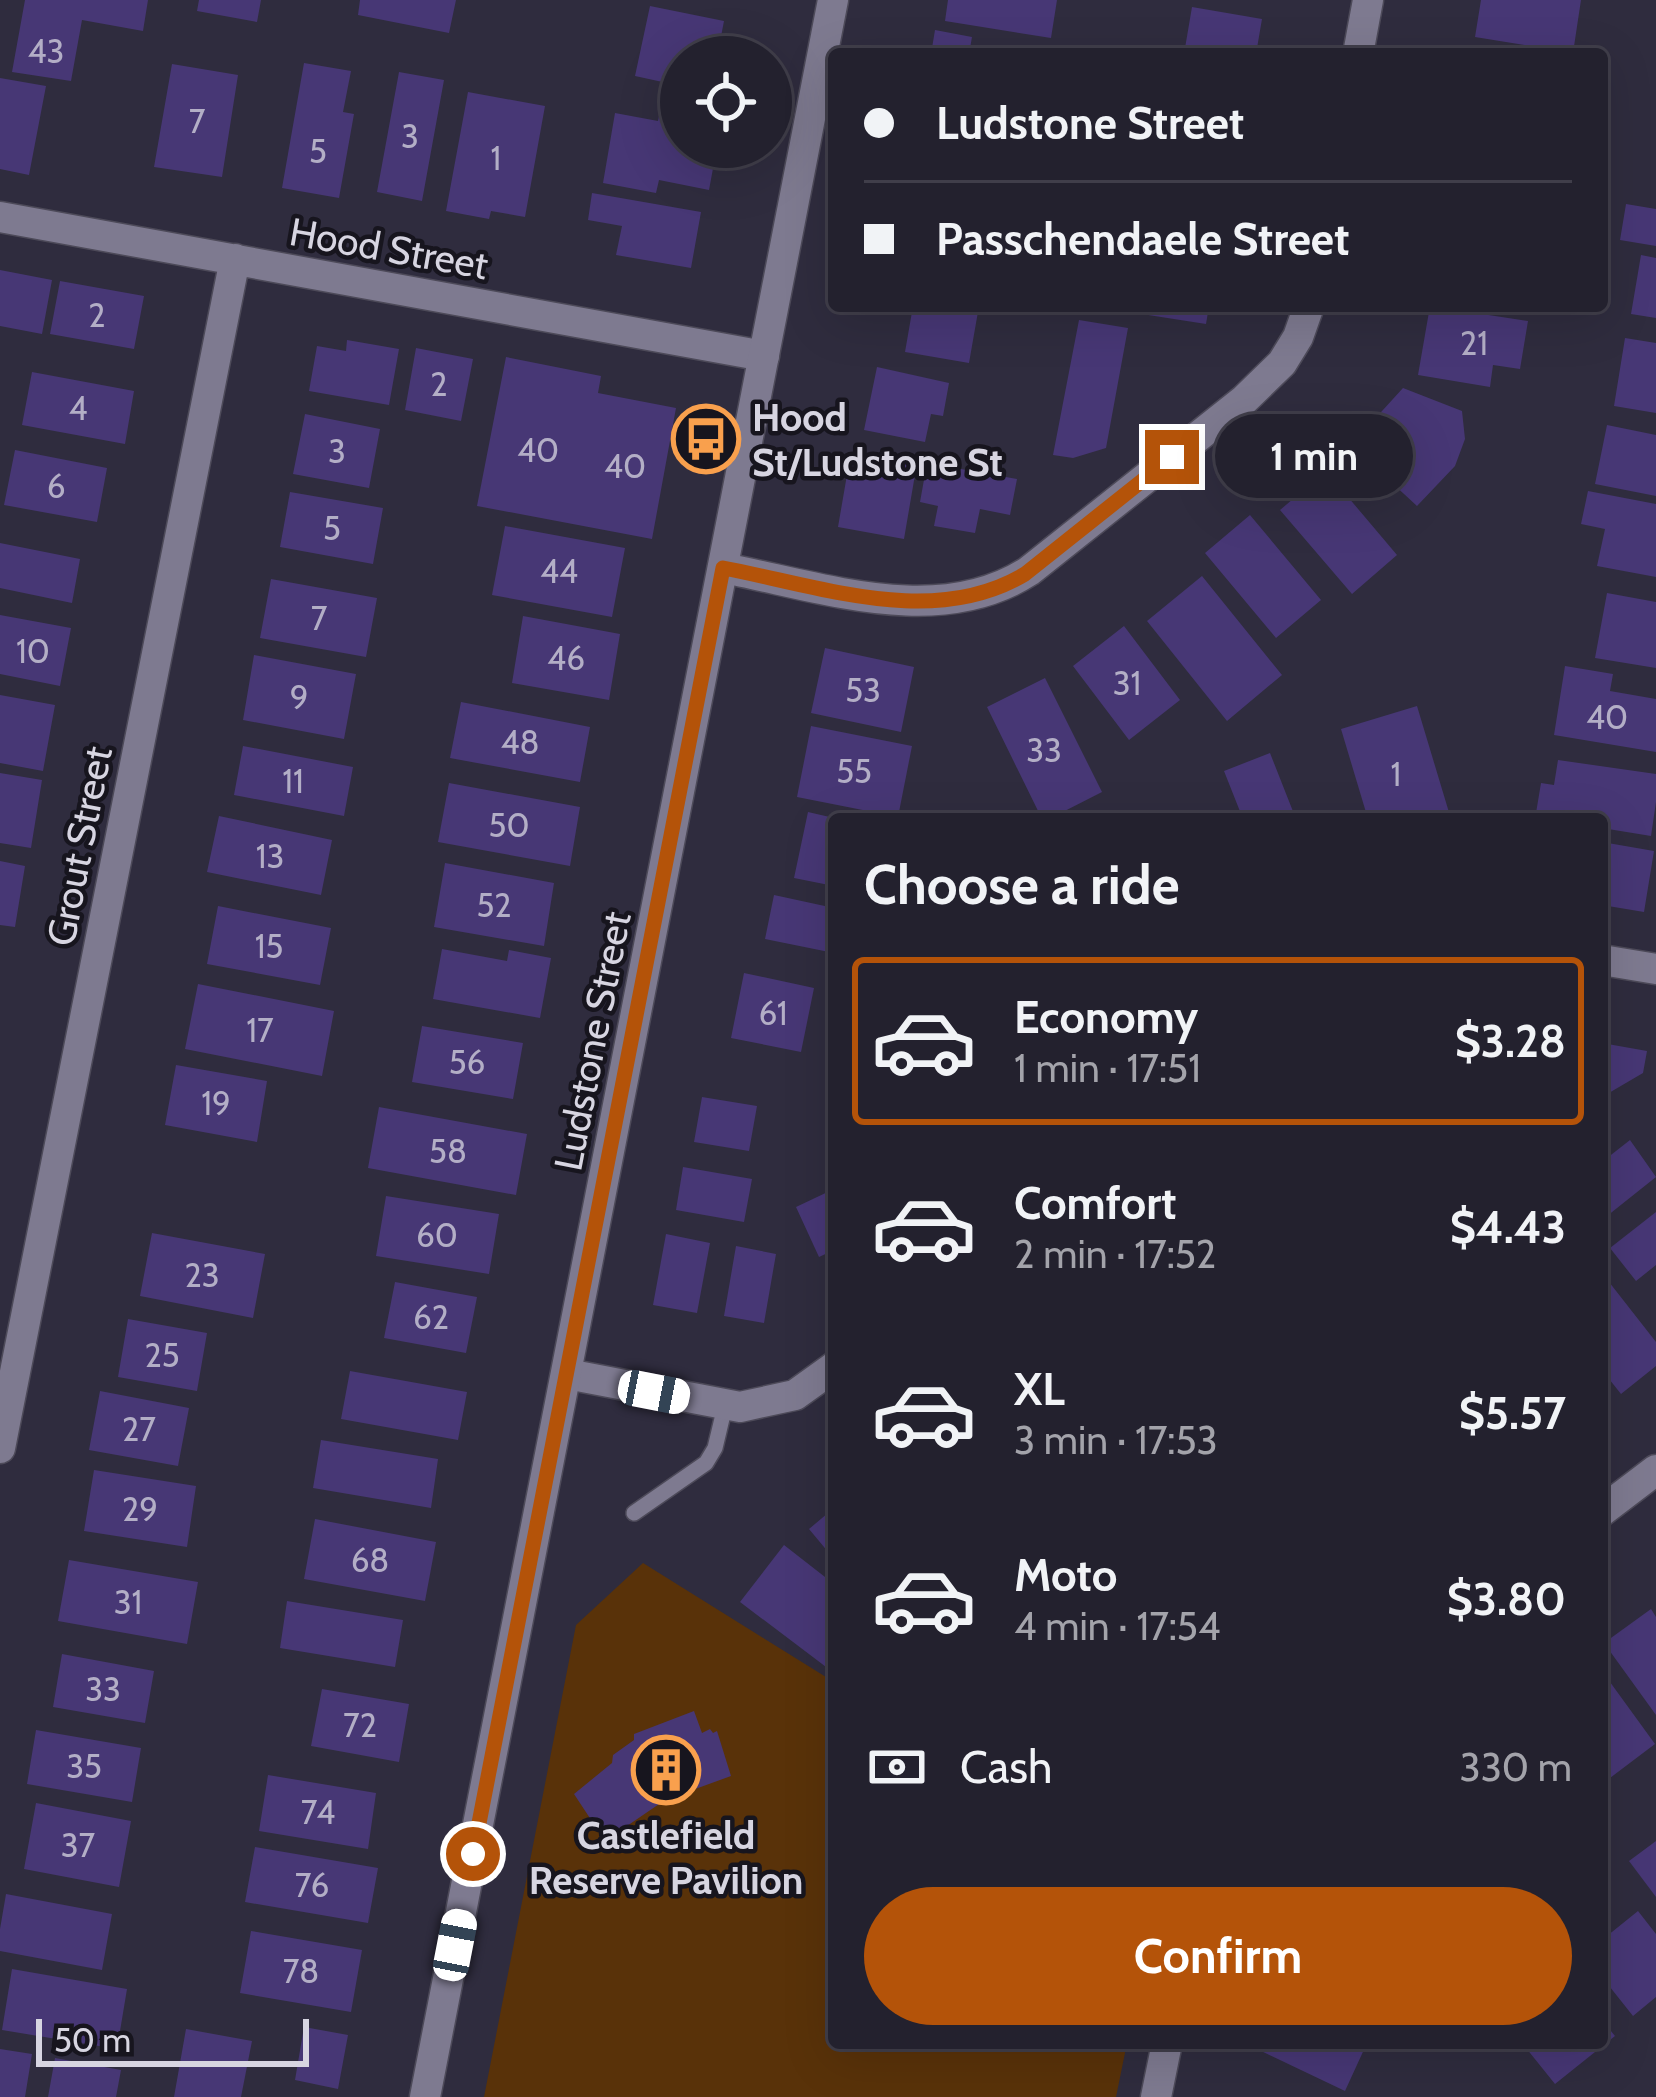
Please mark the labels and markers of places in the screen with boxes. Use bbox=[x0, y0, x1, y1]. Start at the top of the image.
place label: Hood St/Ludstone St bbox=[752, 393, 1003, 486]
bus stop icon: Hood St/Ludstone St bbox=[671, 404, 741, 474]
building icon: Castlefield Reserve Pavilion bbox=[631, 1735, 701, 1805]
place label: Castlefield Reserve Pavilion bbox=[529, 1811, 803, 1904]

